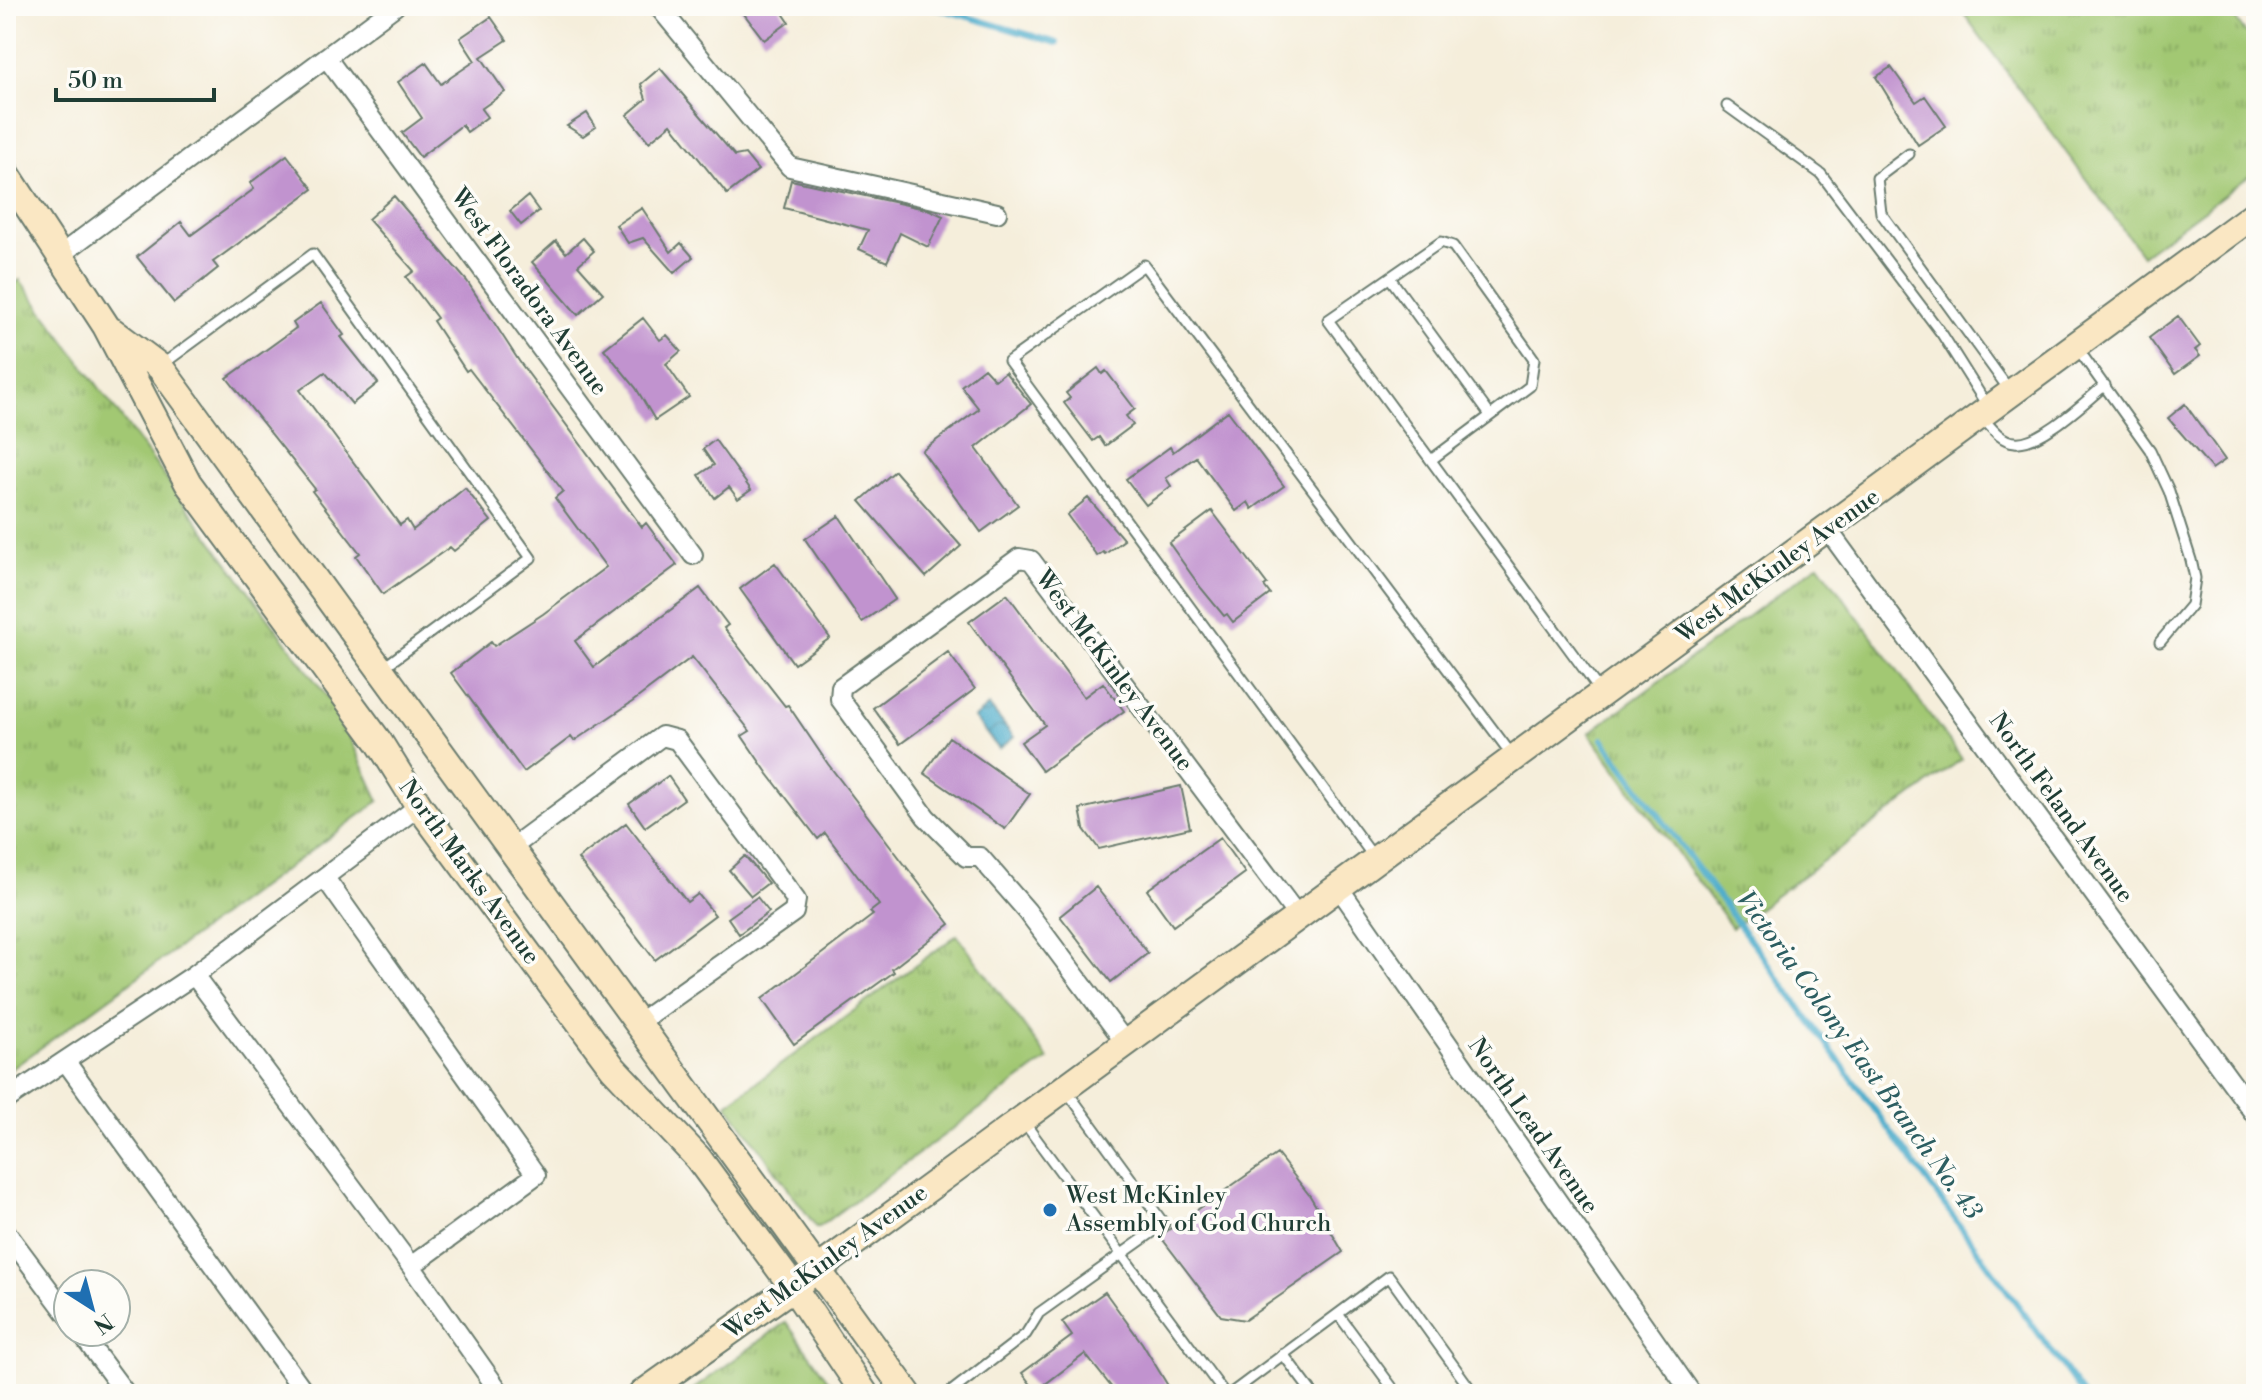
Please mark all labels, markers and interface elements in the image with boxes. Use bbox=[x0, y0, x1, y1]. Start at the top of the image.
scale bar bbox=[56, 52, 214, 102]
text: 50 m bbox=[68, 66, 123, 96]
street label: West Floradora Avenue bbox=[443, 182, 614, 401]
street label: West McKinley Avenue bbox=[1670, 482, 1886, 651]
street label: West McKinley Avenue bbox=[1028, 564, 1200, 778]
street label: North Feland Avenue bbox=[1982, 707, 2140, 909]
street label: North Marks Avenue bbox=[392, 774, 546, 970]
water label: Victoria Colony East Branch No. 43 bbox=[1729, 885, 1989, 1226]
street label: North Lead Avenue bbox=[1461, 1032, 1605, 1220]
street label: West McKinley Avenue bbox=[718, 1178, 934, 1347]
place label: West McKinley Assembly of God Church bbox=[1065, 1181, 1331, 1239]
marker: West McKinley Assembly of God Church bbox=[1041, 1201, 1059, 1219]
north arrow bbox=[52, 1268, 132, 1348]
text: N bbox=[87, 1307, 118, 1339]

